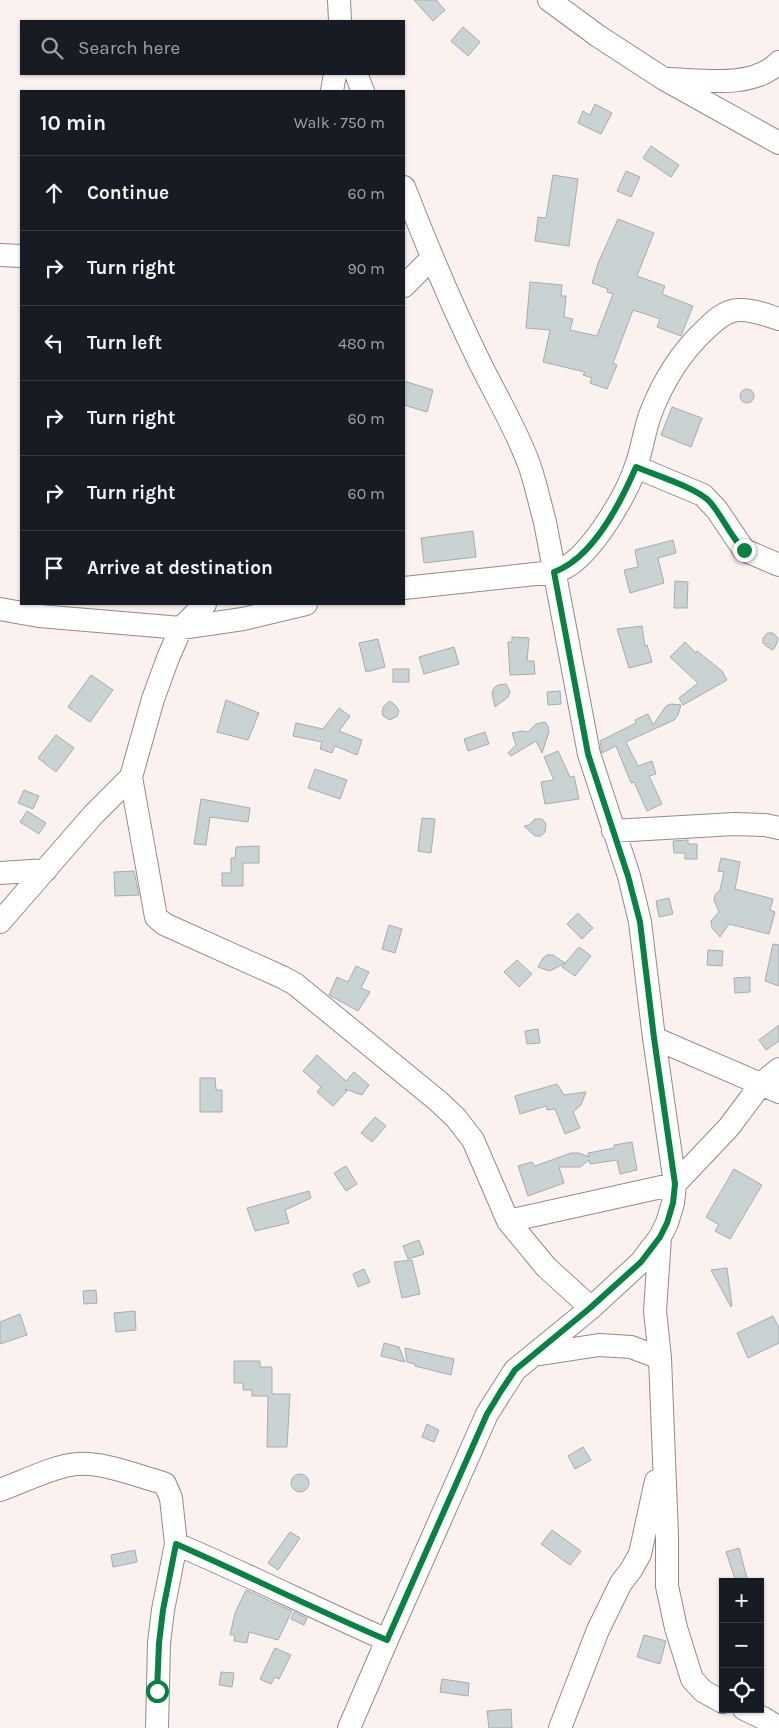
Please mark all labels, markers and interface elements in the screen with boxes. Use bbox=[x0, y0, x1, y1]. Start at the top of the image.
search box bbox=[20, 20, 405, 75]
icon: search bbox=[38, 34, 66, 62]
text: Search here bbox=[78, 37, 180, 59]
text: 10 min bbox=[40, 111, 106, 135]
text: Walk · 750 m bbox=[294, 113, 385, 132]
icon: ahead bbox=[40, 179, 68, 207]
text: Continue bbox=[87, 182, 169, 204]
text: 60 m bbox=[348, 184, 385, 203]
icon: right bbox=[40, 254, 68, 282]
text: Turn right bbox=[87, 257, 176, 279]
text: 90 m bbox=[347, 259, 385, 278]
icon: left bbox=[40, 329, 68, 357]
text: Turn left bbox=[87, 332, 162, 354]
text: 480 m bbox=[338, 334, 385, 353]
icon: right bbox=[40, 404, 68, 432]
text: Turn right bbox=[87, 407, 176, 429]
text: 60 m bbox=[348, 409, 385, 428]
icon: right bbox=[40, 479, 68, 507]
text: Turn right bbox=[87, 482, 176, 504]
text: 60 m bbox=[348, 484, 385, 503]
route end bbox=[733, 539, 756, 562]
icon: arrive bbox=[40, 554, 68, 582]
text: Arrive at destination bbox=[87, 557, 273, 579]
map controls bbox=[719, 1578, 764, 1713]
button: + bbox=[719, 1578, 764, 1623]
button: − bbox=[719, 1623, 764, 1668]
button: locate bbox=[719, 1668, 764, 1713]
route start bbox=[146, 1680, 169, 1703]

